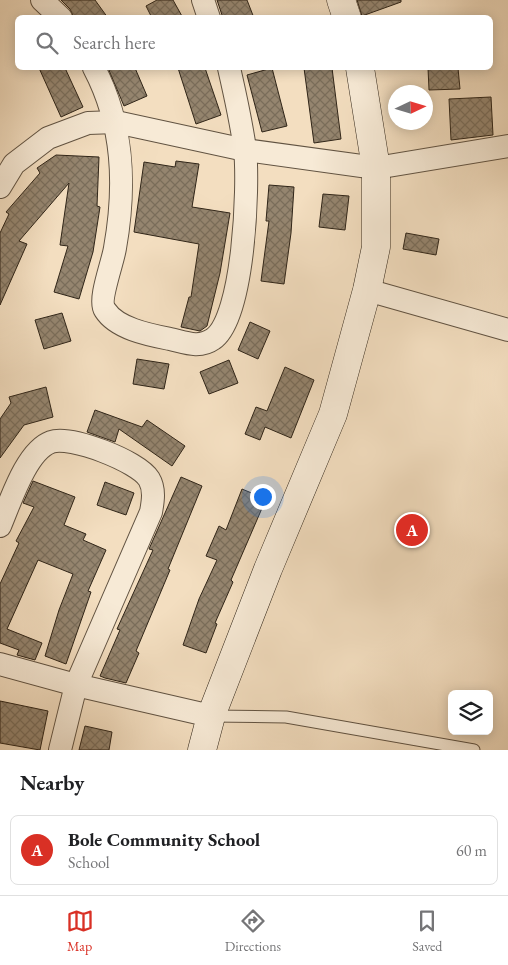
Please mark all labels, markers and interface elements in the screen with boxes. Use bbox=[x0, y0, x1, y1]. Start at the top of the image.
search box bbox=[15, 15, 493, 70]
icon: search bbox=[33, 29, 61, 57]
text: Search here bbox=[73, 30, 155, 55]
north arrow bbox=[388, 85, 433, 130]
your location bbox=[250, 484, 276, 510]
pin: A bbox=[396, 511, 428, 549]
map controls bbox=[448, 690, 493, 735]
button: layers bbox=[448, 690, 493, 735]
text: Nearby bbox=[20, 769, 84, 796]
text: Bole Community School bbox=[68, 827, 260, 852]
text: A bbox=[31, 840, 43, 861]
text: 60 m bbox=[456, 840, 487, 861]
text: School bbox=[68, 852, 110, 873]
tab: Map bbox=[66, 907, 94, 955]
tab: Directions bbox=[225, 907, 281, 955]
tab: Saved bbox=[412, 907, 442, 955]

